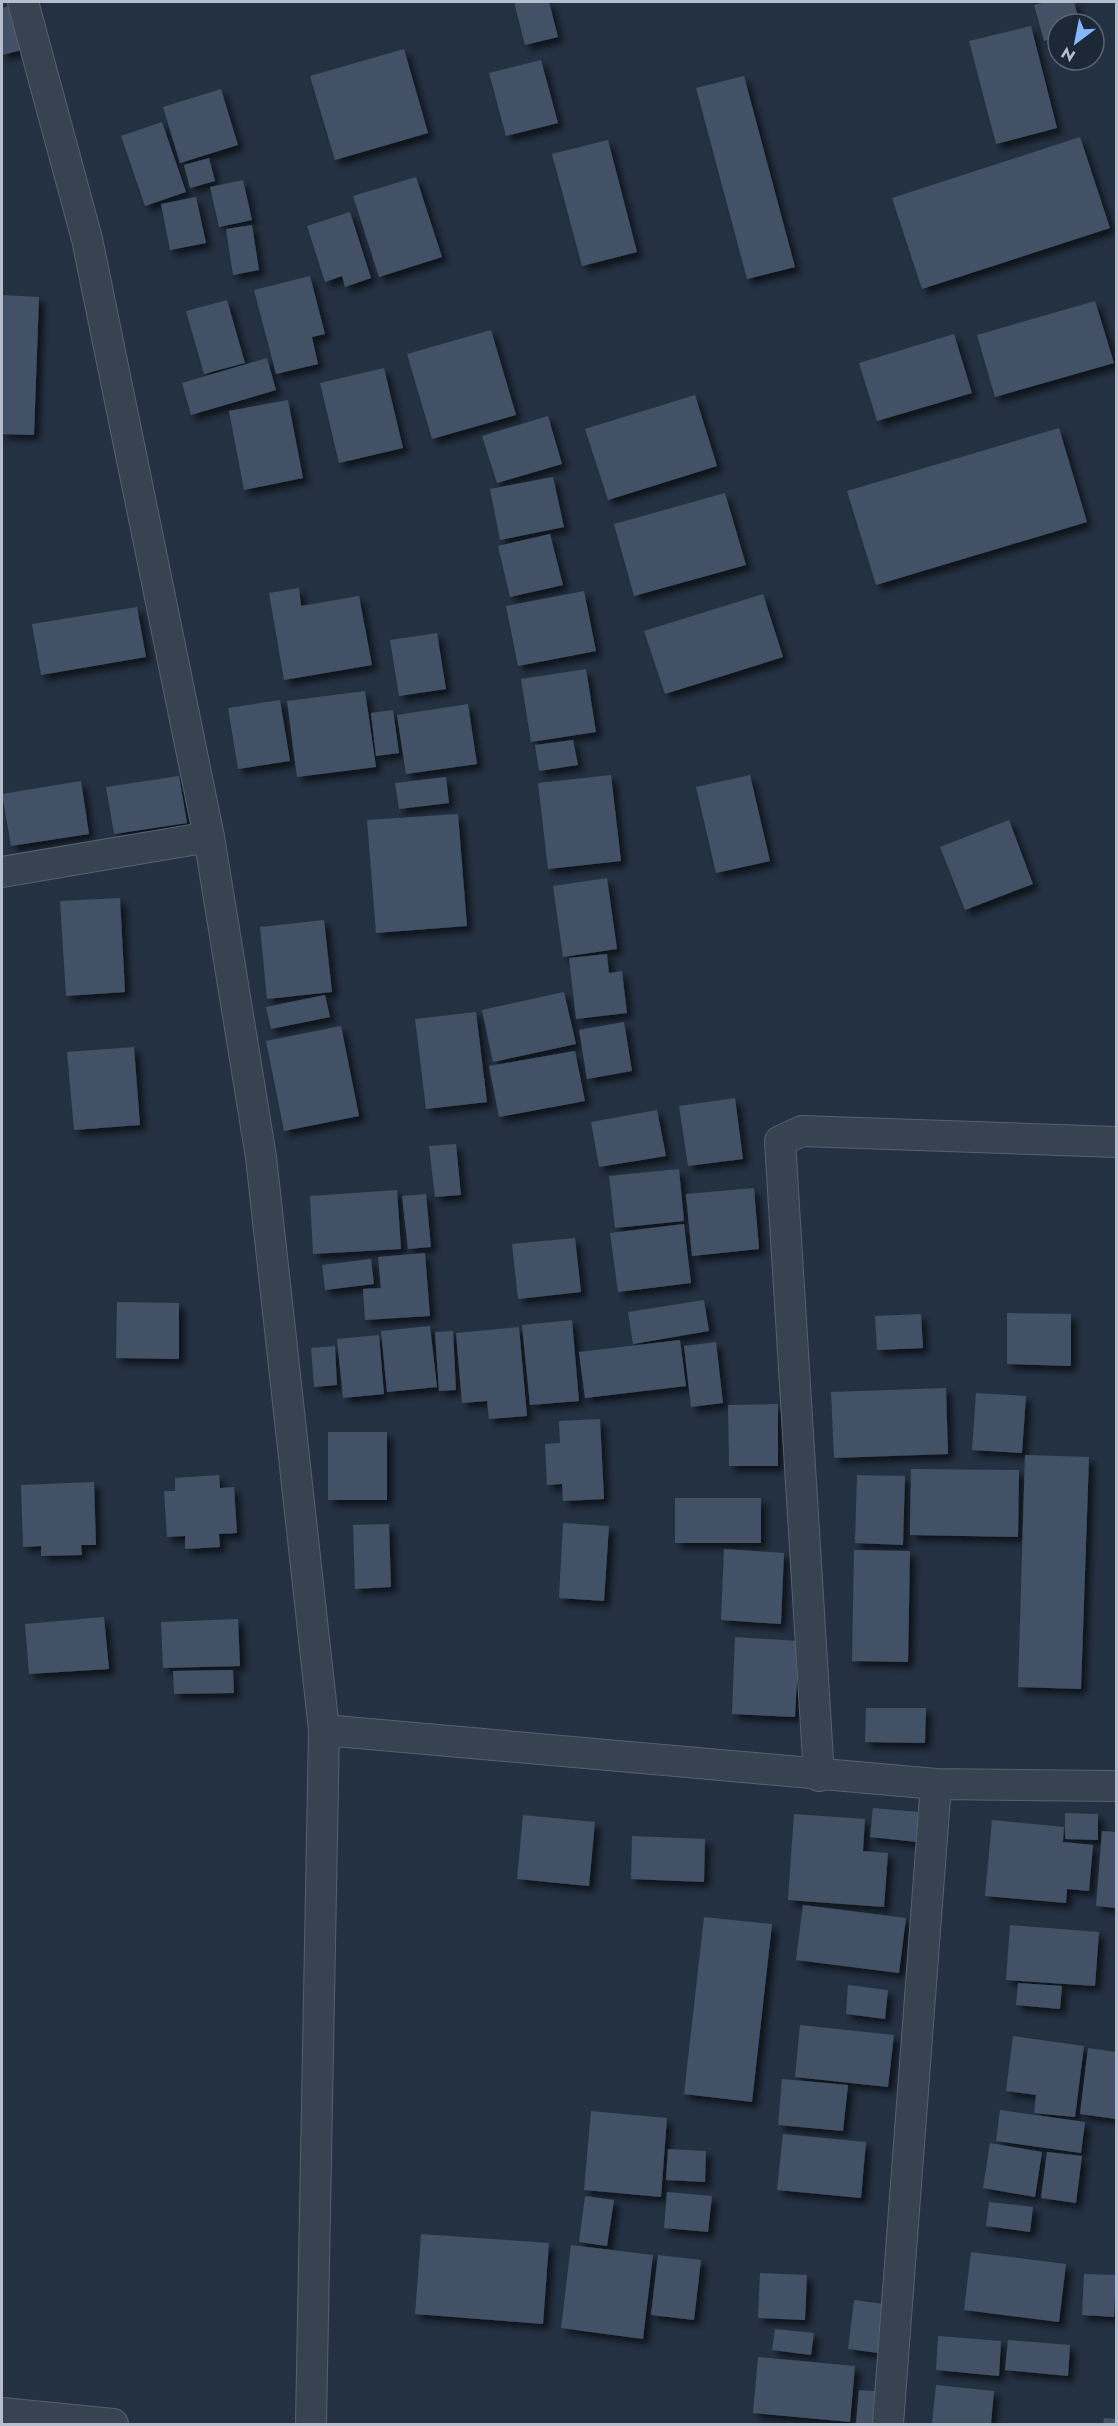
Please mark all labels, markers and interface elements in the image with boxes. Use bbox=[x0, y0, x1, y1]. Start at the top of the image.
north arrow bbox=[1046, 12, 1106, 72]
text: N bbox=[1057, 41, 1080, 67]

